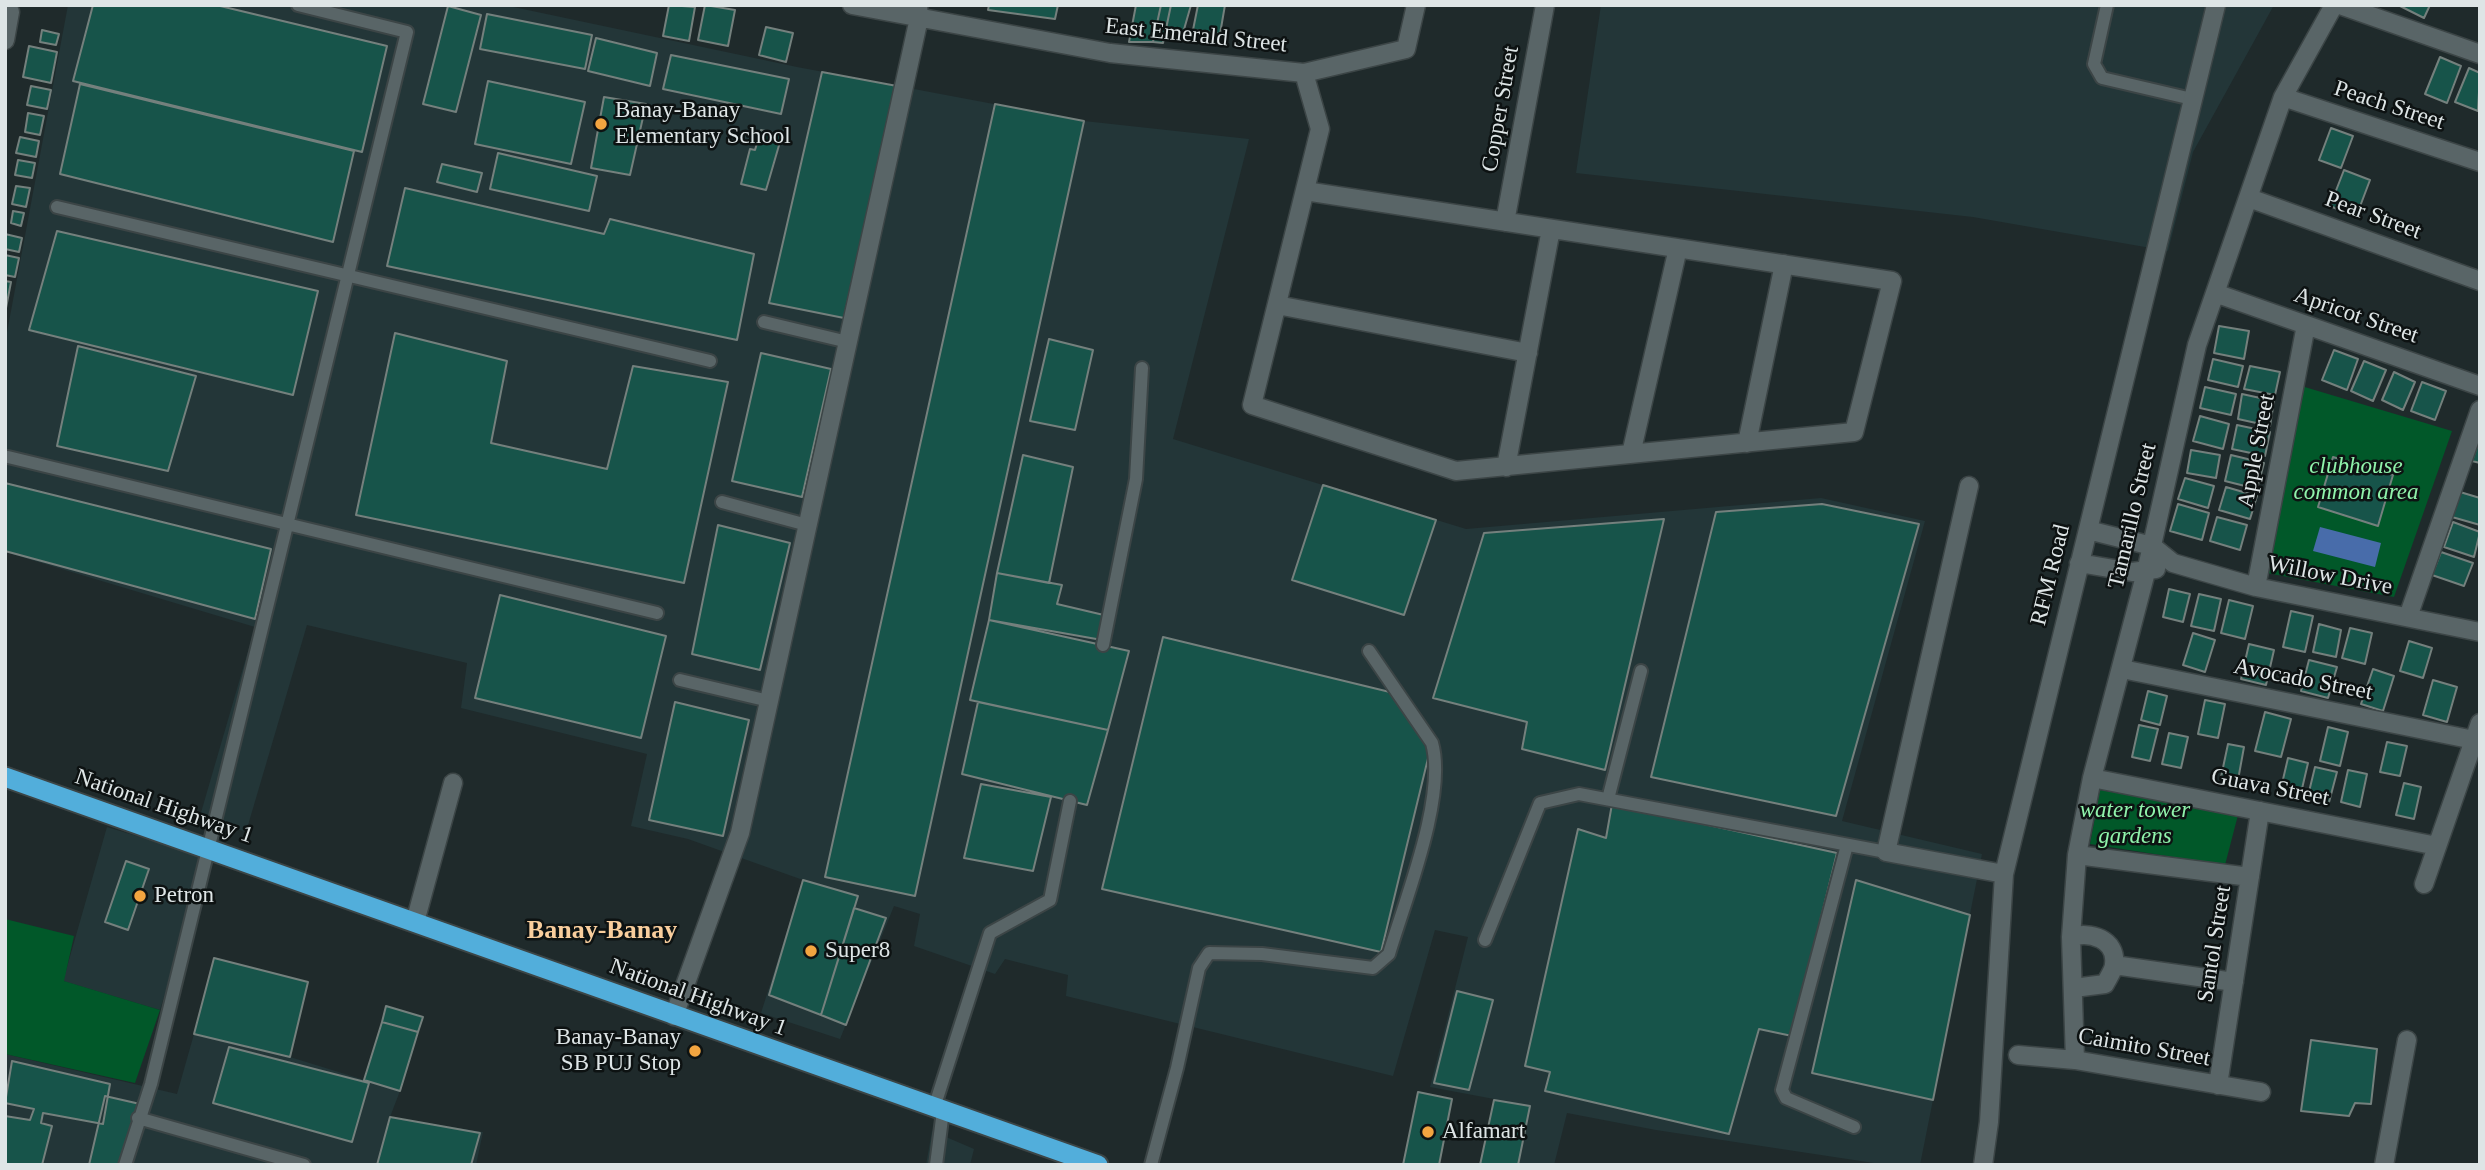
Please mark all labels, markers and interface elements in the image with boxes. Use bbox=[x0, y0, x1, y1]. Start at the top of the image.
street label: East Emerald Street bbox=[1104, 13, 1288, 59]
street label: Copper Street bbox=[1476, 44, 1526, 174]
street label: Peach Street bbox=[2330, 75, 2448, 137]
place label: Banay-Banay Elementary School bbox=[615, 97, 791, 151]
marker: Banay-Banay Elementary School bbox=[593, 116, 609, 132]
street label: Pear Street bbox=[2321, 186, 2425, 246]
street label: Apricot Street bbox=[2290, 282, 2422, 350]
street label: Apple Street bbox=[2232, 392, 2282, 510]
street label: Tamarillo Street bbox=[2103, 441, 2163, 591]
park label: clubhouse common area bbox=[2294, 453, 2418, 507]
street label: RFM Road bbox=[2025, 522, 2077, 628]
street label: Willow Drive bbox=[2265, 550, 2395, 602]
street label: Avocado Street bbox=[2231, 653, 2375, 707]
street label: Guava Street bbox=[2209, 763, 2331, 813]
street label: National Highway 1 bbox=[71, 764, 257, 850]
park label: water tower gardens bbox=[2080, 797, 2190, 851]
place label: Petron bbox=[154, 882, 214, 910]
street label: Santol Street bbox=[2192, 883, 2238, 1005]
marker: Petron bbox=[132, 888, 148, 904]
district label: Banay-Banay bbox=[527, 915, 677, 947]
place label: Super8 bbox=[825, 937, 890, 965]
marker: Super8 bbox=[803, 943, 819, 959]
street label: National Highway 1 bbox=[606, 953, 790, 1043]
street label: Caimito Street bbox=[2076, 1023, 2212, 1073]
place label: Banay-Banay SB PUJ Stop bbox=[556, 1024, 681, 1078]
marker: Banay-Banay SB PUJ Stop bbox=[687, 1043, 703, 1059]
place label: Alfamart bbox=[1442, 1118, 1525, 1146]
marker: Alfamart bbox=[1420, 1124, 1436, 1140]

